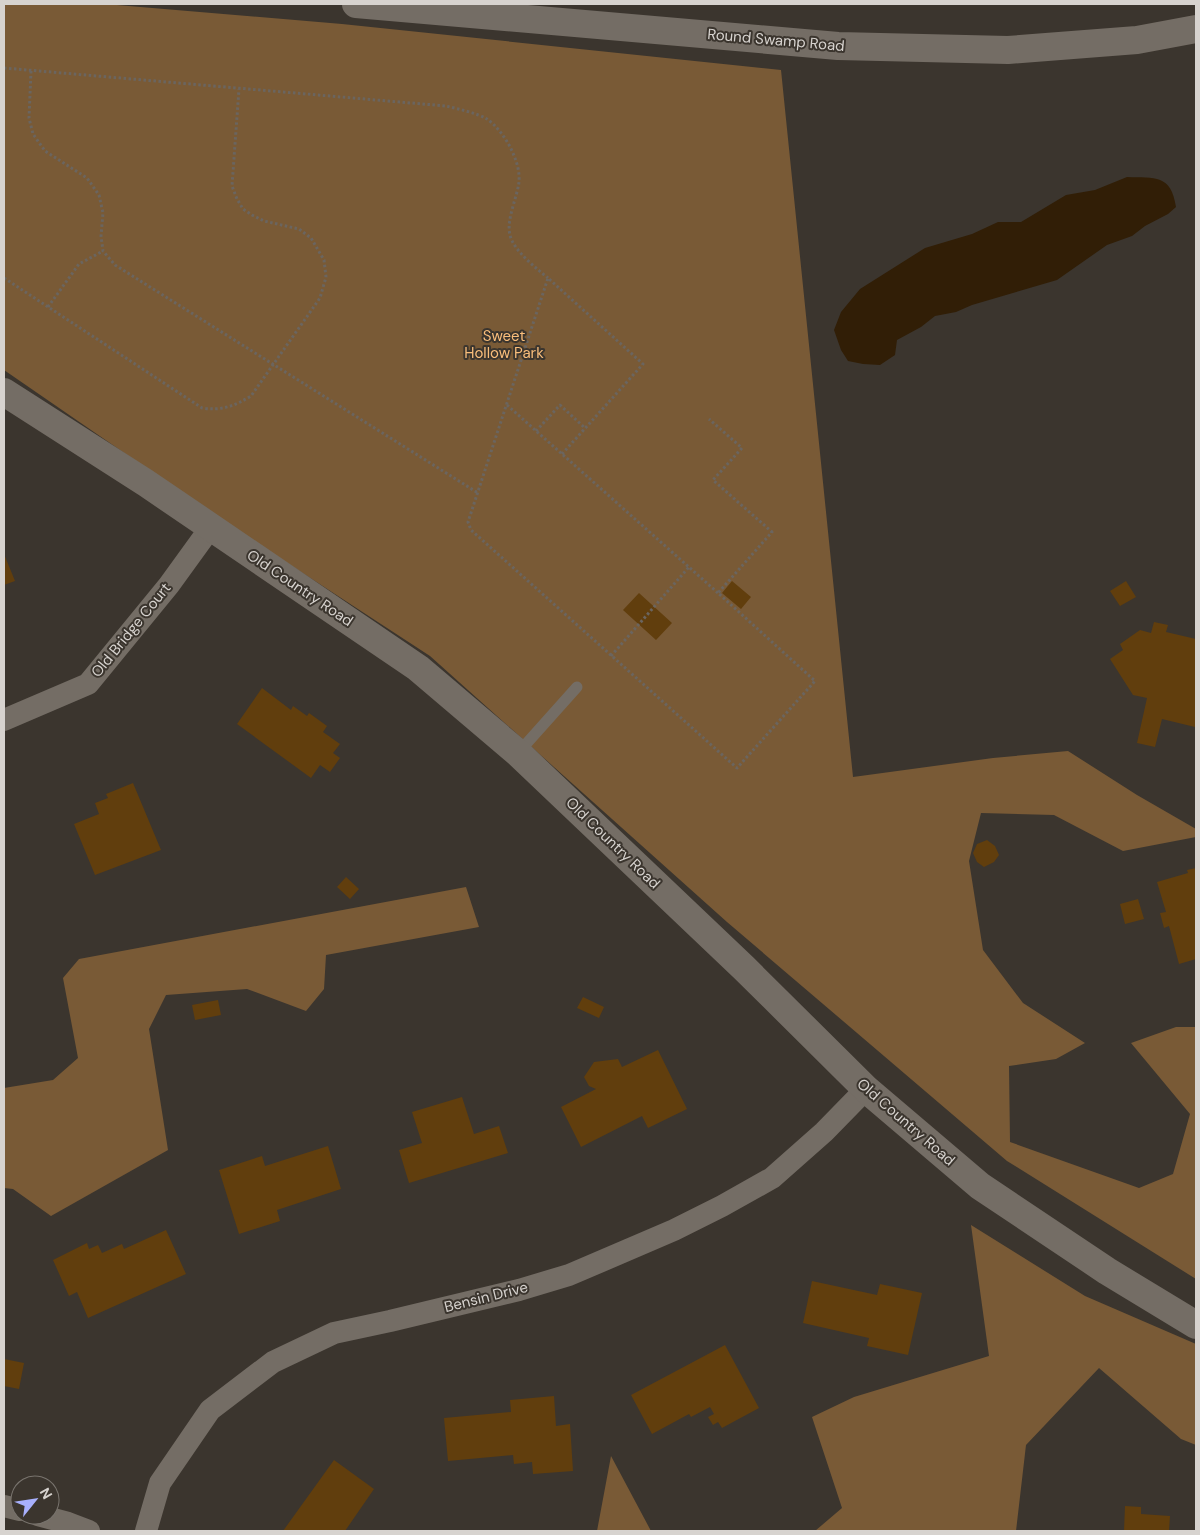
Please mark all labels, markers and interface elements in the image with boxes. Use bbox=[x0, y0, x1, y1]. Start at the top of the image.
street label: Round Swamp Road bbox=[707, 24, 845, 56]
park label: Sweet Hollow Park bbox=[464, 326, 544, 363]
street label: Old Country Road bbox=[243, 545, 357, 631]
street label: Old Bridge Court bbox=[87, 578, 175, 681]
street label: Old Country Road bbox=[561, 793, 665, 893]
street label: Old Country Road bbox=[853, 1074, 959, 1170]
street label: Bensin Drive bbox=[442, 1277, 530, 1317]
north arrow bbox=[10, 1475, 60, 1525]
text: N bbox=[36, 1485, 57, 1502]

